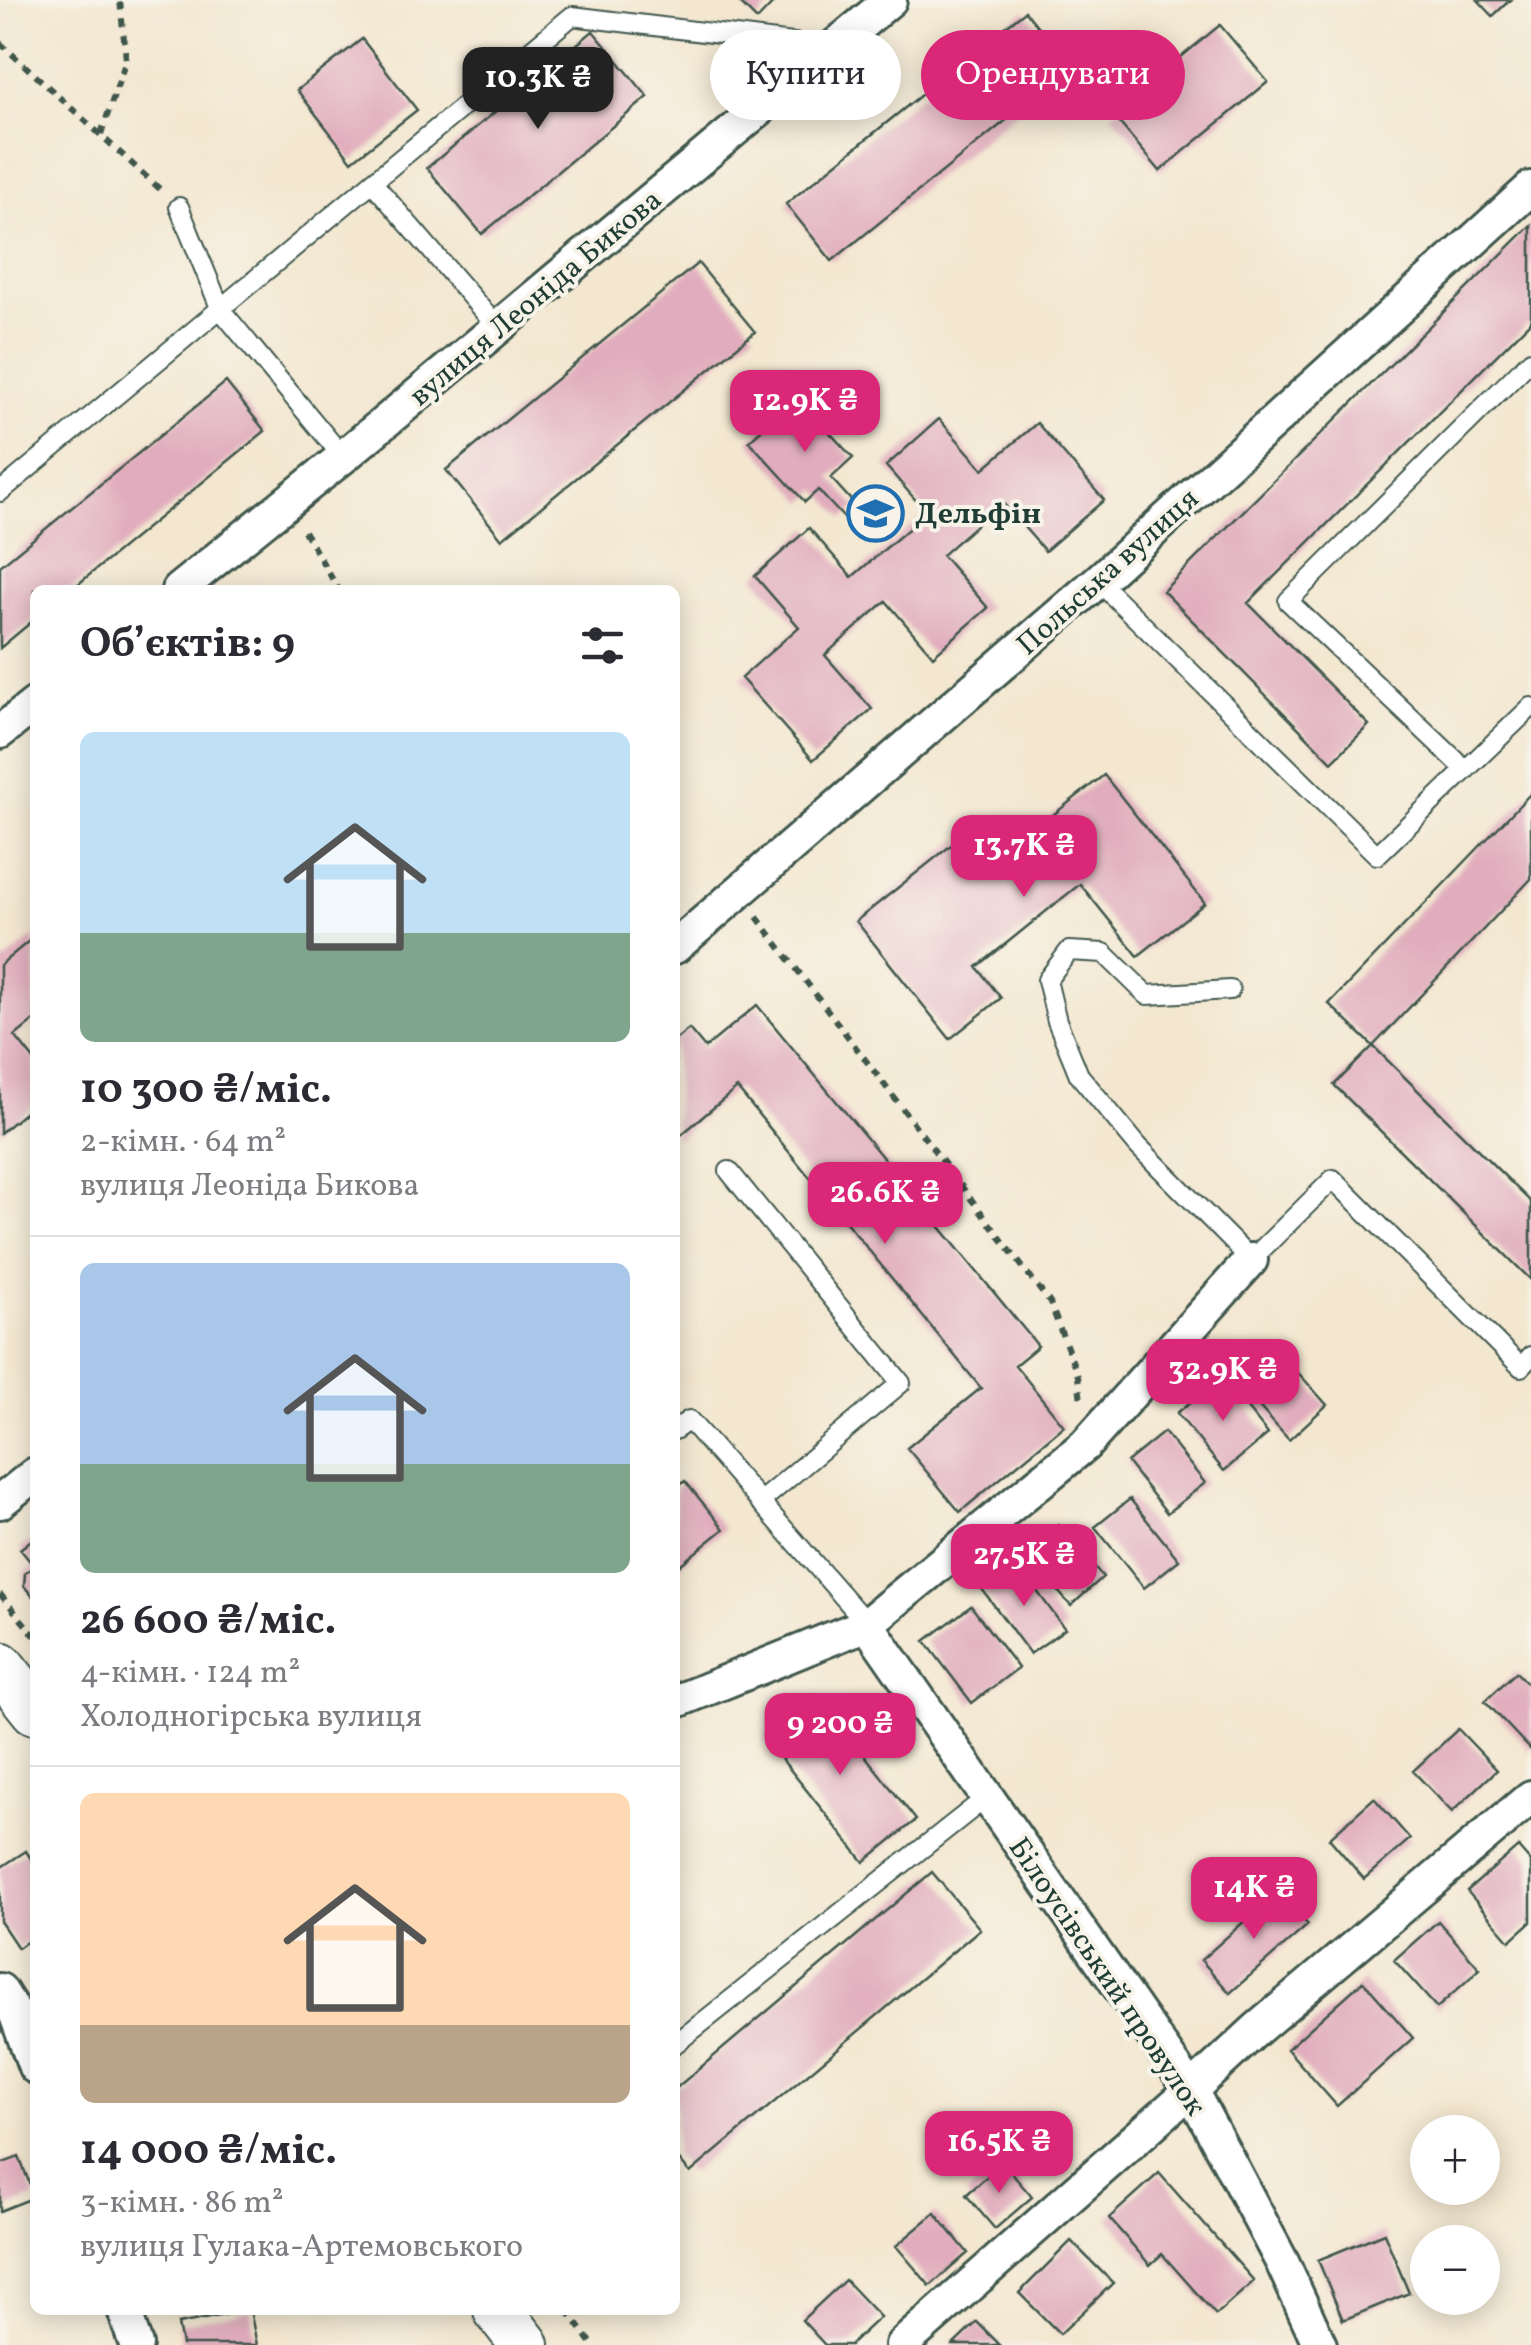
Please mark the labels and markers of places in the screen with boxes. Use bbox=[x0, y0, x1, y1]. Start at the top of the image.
pin: 10.3K ₴ bbox=[446, 47, 630, 132]
pin: 12.9K ₴ bbox=[713, 370, 897, 455]
school or university icon: Дельфін bbox=[846, 483, 906, 543]
place label: Дельфін bbox=[915, 494, 1041, 536]
pin: 13.7K ₴ bbox=[932, 815, 1116, 900]
pin: 26.6K ₴ bbox=[793, 1162, 977, 1247]
pin: 32.9K ₴ bbox=[1131, 1339, 1315, 1424]
pin: 27.5K ₴ bbox=[932, 1524, 1116, 1609]
pin: 9 200 ₴ bbox=[748, 1693, 932, 1778]
pin: 14K ₴ bbox=[1184, 1857, 1324, 1942]
pin: 16.5K ₴ bbox=[907, 2111, 1091, 2196]

